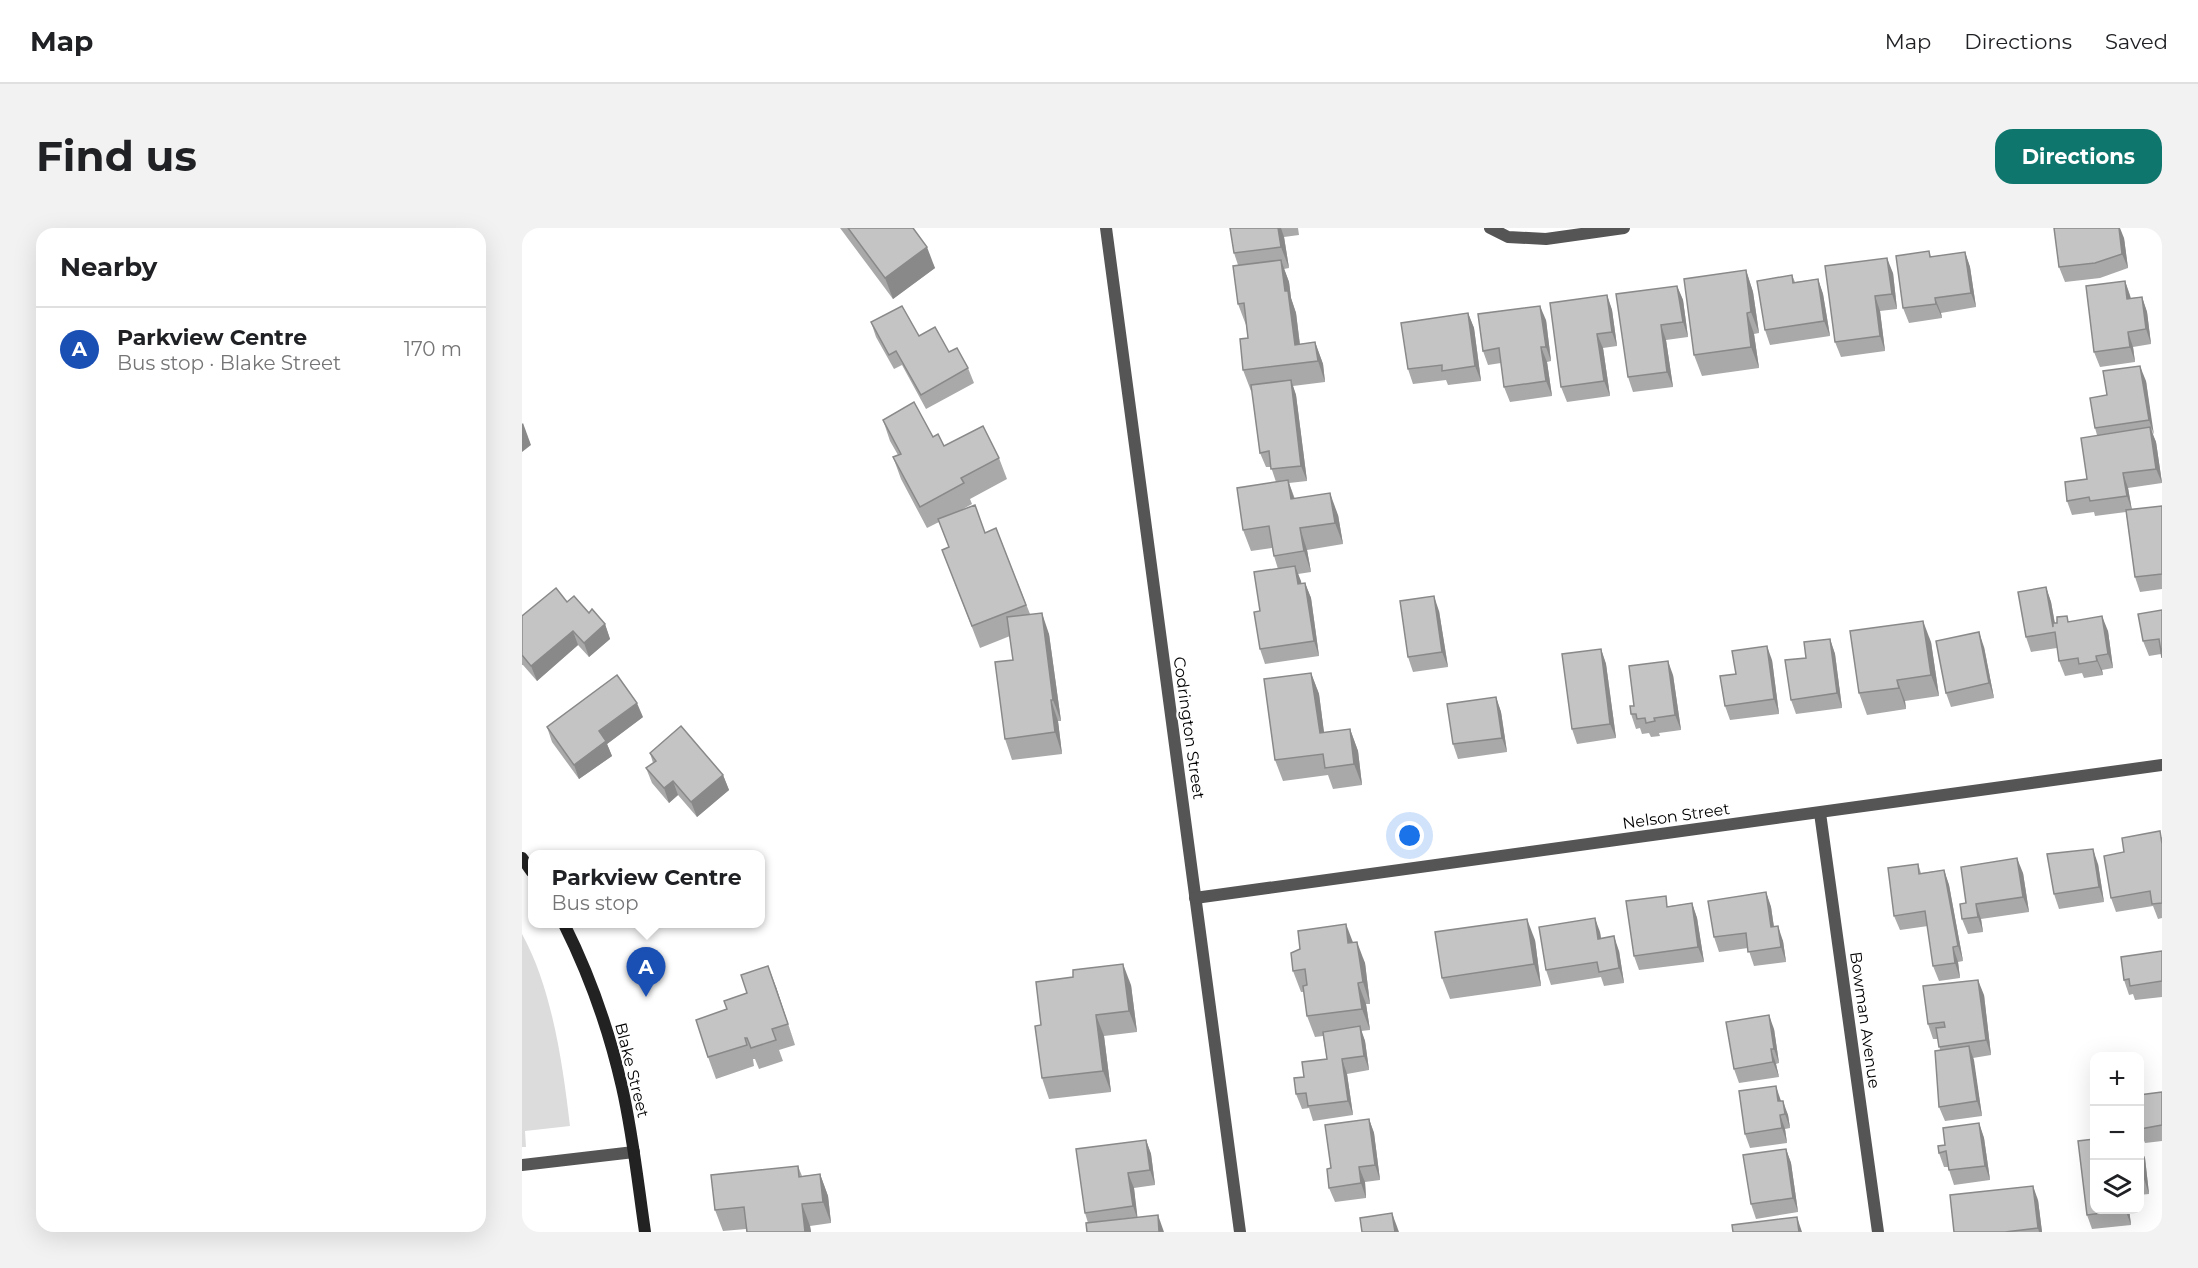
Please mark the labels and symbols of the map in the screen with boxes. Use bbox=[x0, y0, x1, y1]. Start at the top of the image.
street label: Codrington Street bbox=[1170, 655, 1208, 801]
street label: Nelson Street bbox=[1621, 799, 1731, 833]
your location bbox=[1395, 821, 1424, 850]
pin: A bbox=[626, 948, 666, 997]
street label: Bowman Avenue bbox=[1846, 950, 1884, 1090]
street label: Blake Street bbox=[611, 1021, 653, 1120]

